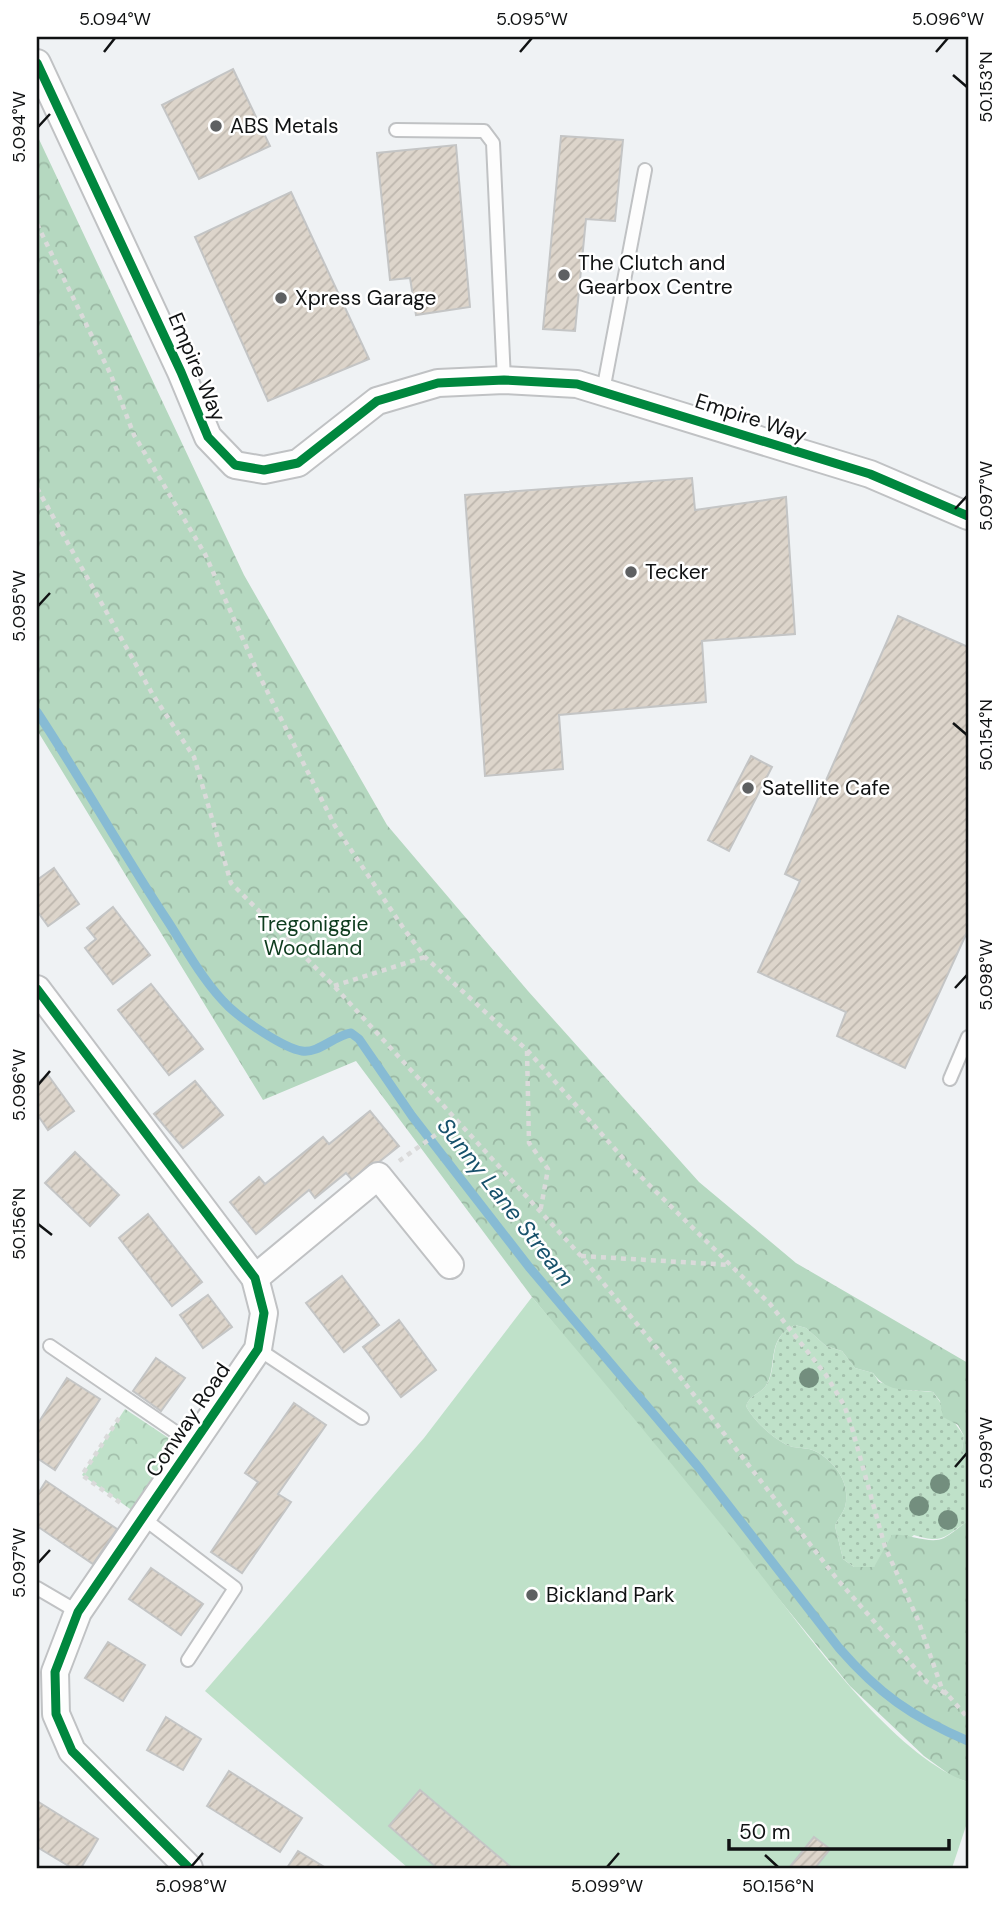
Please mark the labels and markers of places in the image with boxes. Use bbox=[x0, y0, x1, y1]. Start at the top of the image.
place label: ABS Metals bbox=[230, 112, 339, 140]
marker: ABS Metals bbox=[208, 118, 224, 134]
place label: The Clutch and Gearbox Centre bbox=[578, 249, 733, 301]
marker: The Clutch and Gearbox Centre bbox=[556, 267, 572, 283]
place label: Xpress Garage bbox=[295, 284, 437, 312]
marker: Xpress Garage bbox=[273, 290, 289, 306]
place label: Tecker bbox=[645, 558, 709, 586]
marker: Tecker bbox=[623, 564, 639, 580]
place label: Satellite Cafe bbox=[762, 774, 890, 802]
marker: Satellite Cafe bbox=[740, 780, 756, 796]
place label: Bickland Park bbox=[546, 1581, 675, 1609]
marker: Bickland Park bbox=[524, 1587, 540, 1603]

